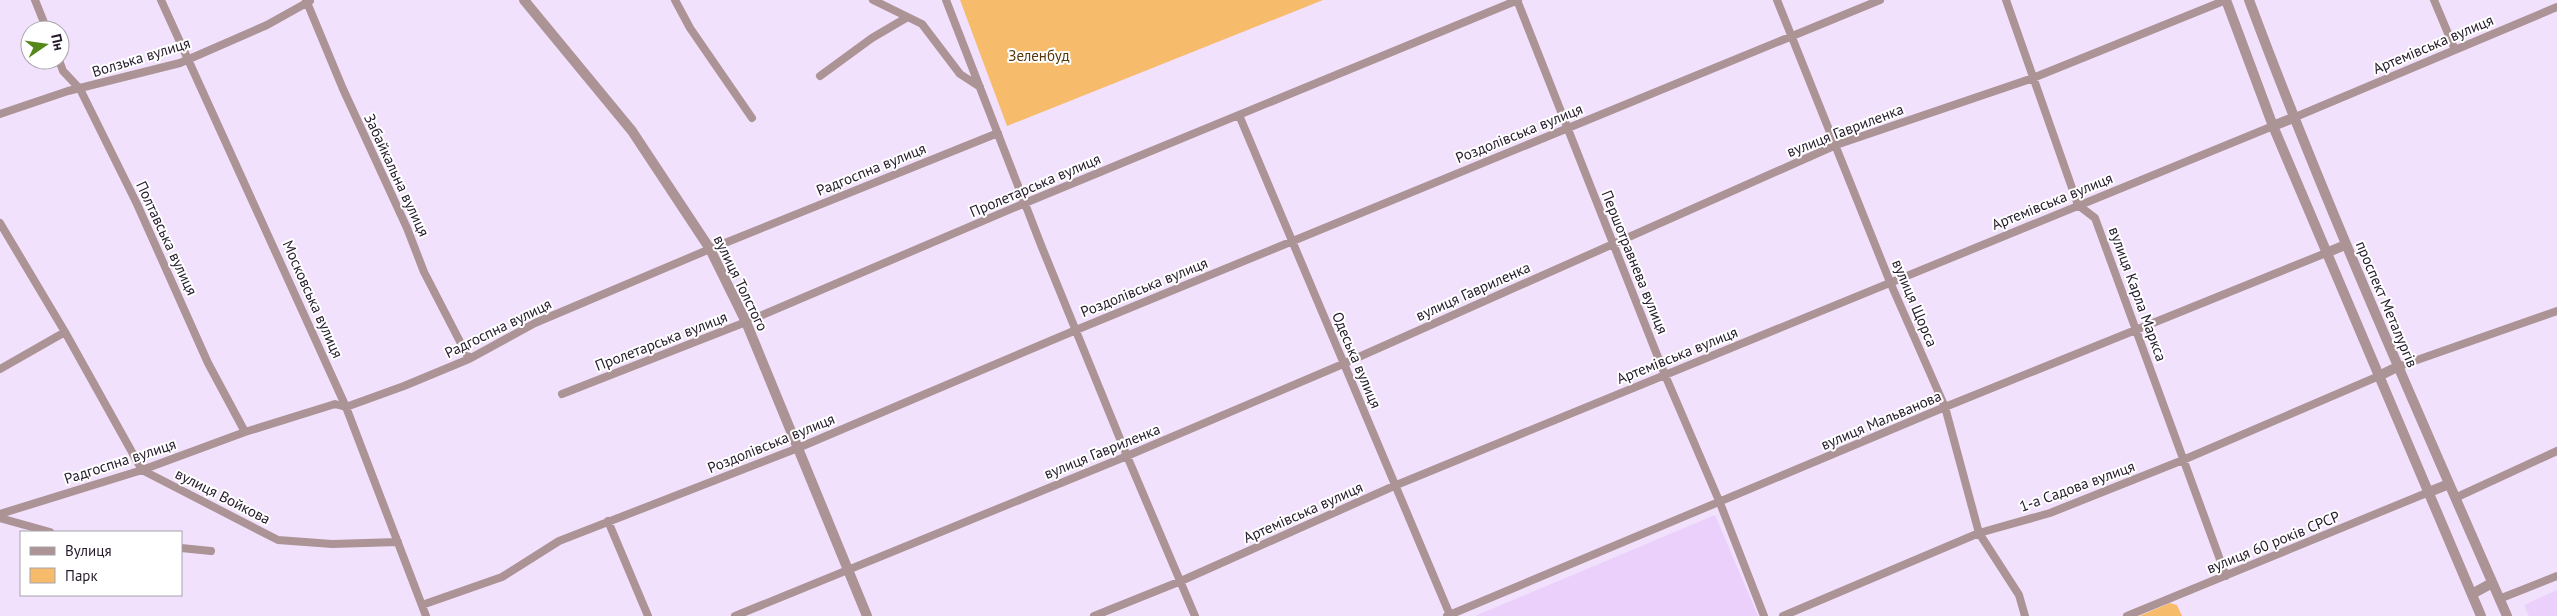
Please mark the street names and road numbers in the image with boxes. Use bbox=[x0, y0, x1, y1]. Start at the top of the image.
street label: Артемівська вулиця bbox=[2370, 10, 2496, 78]
street label: Волзька вулиця bbox=[90, 33, 192, 81]
street label: Роздолівська вулиця bbox=[1453, 99, 1585, 167]
street label: вулиця Гавриленка bbox=[1784, 99, 1906, 161]
street label: Забайкальна вулиця bbox=[360, 111, 434, 239]
street label: Радгоспна вулиця bbox=[813, 138, 929, 200]
street label: Пролетарська вулиця bbox=[967, 149, 1103, 221]
street label: Артемівська вулиця bbox=[1989, 168, 2115, 234]
street label: Полтавська вулиця bbox=[132, 178, 202, 298]
street label: Першотравнева вулиця bbox=[1597, 187, 1673, 337]
street label: вулиця Карла Маркса bbox=[2105, 224, 2171, 364]
street label: вулиця Толстого bbox=[710, 232, 772, 334]
street label: Московська вулиця bbox=[279, 237, 347, 361]
street label: проспект Металургів bbox=[2352, 238, 2422, 370]
street label: Роздолівська вулиця bbox=[1078, 253, 1210, 321]
street label: вулиця Щорса bbox=[1888, 256, 1942, 350]
street label: вулиця Гавриленка bbox=[1413, 257, 1533, 325]
street label: Радгоспна вулиця bbox=[442, 294, 554, 362]
street label: Пролетарська вулиця bbox=[592, 307, 730, 375]
street label: Одеська вулиця bbox=[1328, 309, 1386, 411]
street label: Артемівська вулиця bbox=[1614, 322, 1740, 388]
street label: вулиця Мальванова bbox=[1818, 386, 1944, 454]
street label: Роздолівська вулиця bbox=[705, 409, 837, 477]
street label: вулиця Гавриленка bbox=[1041, 419, 1163, 483]
street label: Радгоспна вулиця bbox=[62, 434, 178, 488]
street label: 1-а Садова вулиця bbox=[2017, 456, 2137, 516]
street label: вулиця Войкова bbox=[172, 464, 274, 528]
street label: Артемівська вулиця bbox=[1240, 477, 1366, 547]
street label: вулиця 60 років СРСР bbox=[2204, 507, 2342, 577]

